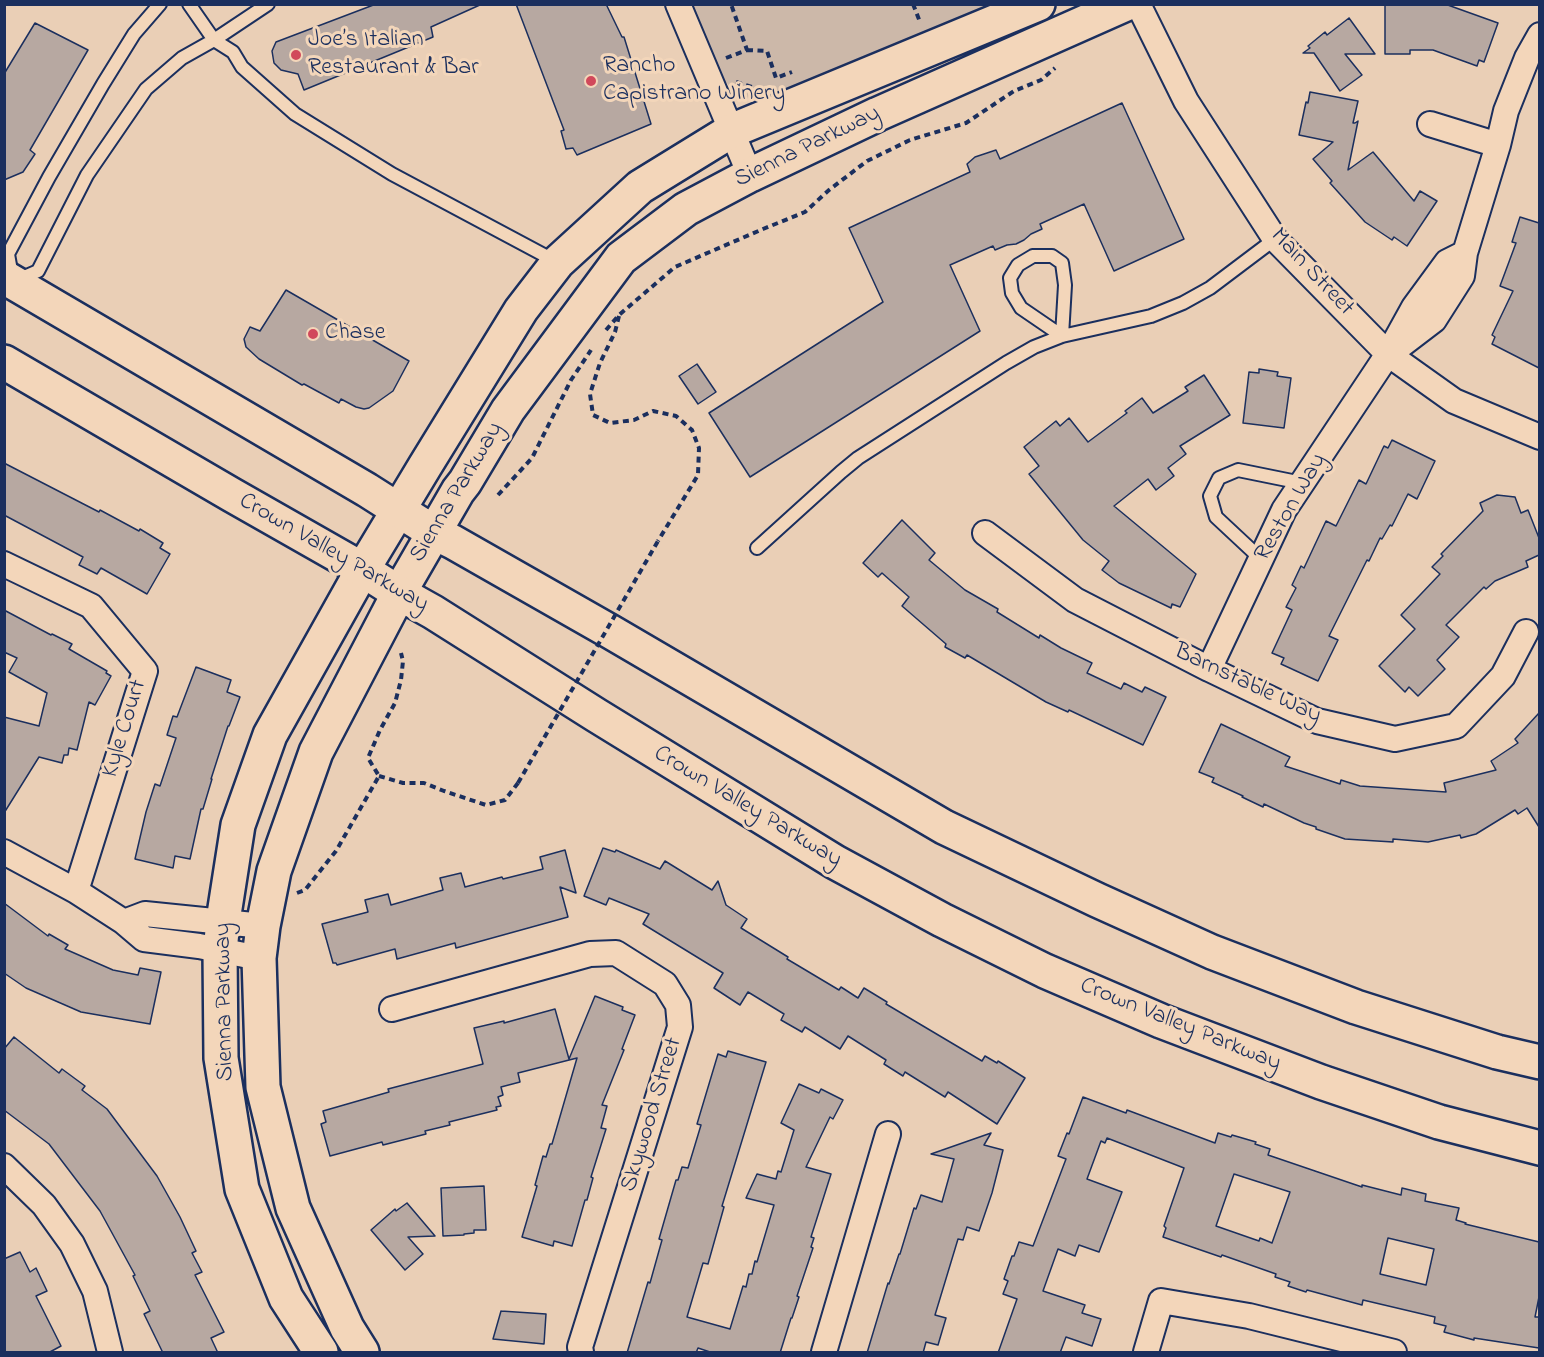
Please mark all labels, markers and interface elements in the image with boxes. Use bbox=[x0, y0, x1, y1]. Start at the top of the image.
place label: Joe’s Italian Restaurant & Bar bbox=[308, 27, 479, 83]
marker: Joe’s Italian Restaurant & Bar bbox=[289, 48, 303, 62]
place label: Rancho Capistrano Winery bbox=[603, 53, 785, 109]
marker: Rancho Capistrano Winery bbox=[584, 74, 598, 88]
street label: Sienna Parkway bbox=[730, 100, 886, 196]
street label: Main Street bbox=[1263, 223, 1359, 323]
place label: Chase bbox=[325, 320, 386, 348]
marker: Chase bbox=[306, 327, 320, 341]
street label: Sienna Parkway bbox=[405, 418, 511, 568]
street label: Reston Way bbox=[1250, 449, 1334, 567]
street label: Crown Valley Parkway bbox=[233, 488, 433, 620]
street label: Barnstable Way bbox=[1169, 638, 1325, 732]
street label: Kyle Court bbox=[98, 677, 154, 781]
street label: Crown Valley Parkway bbox=[648, 740, 846, 876]
street label: Sienna Parkway bbox=[210, 923, 242, 1081]
street label: Crown Valley Parkway bbox=[1075, 972, 1285, 1080]
street label: Skywood Street bbox=[616, 1034, 690, 1196]

